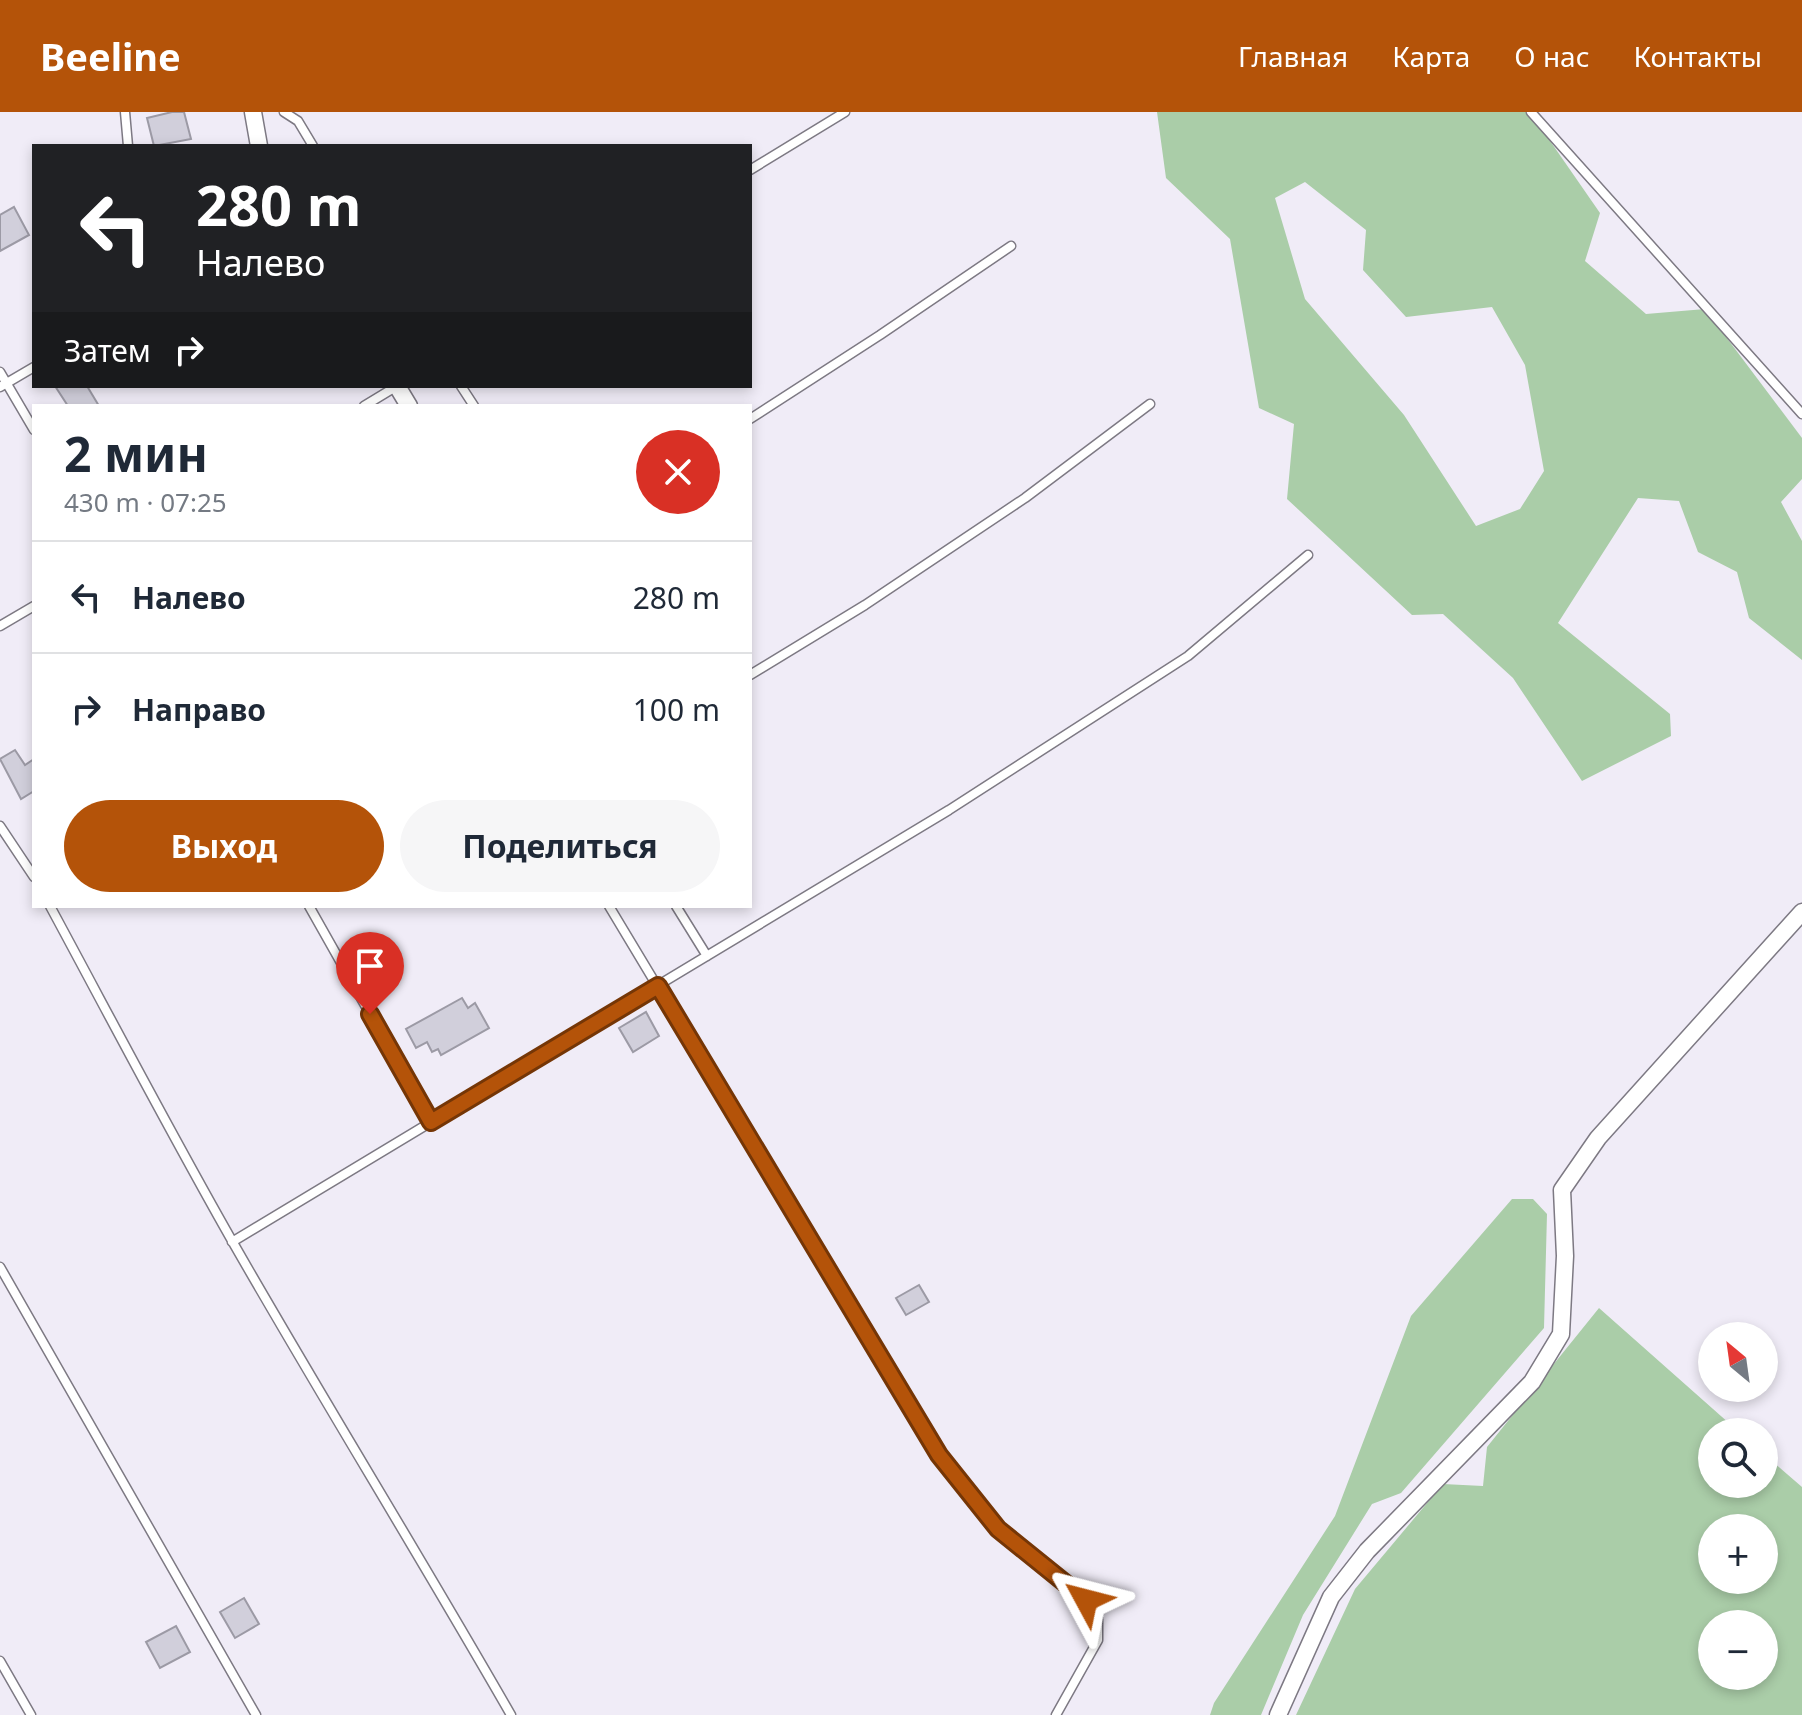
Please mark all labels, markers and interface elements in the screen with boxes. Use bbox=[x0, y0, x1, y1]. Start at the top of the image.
text: Beeline bbox=[40, 30, 181, 82]
text: Главная bbox=[1238, 37, 1348, 75]
text: Карта bbox=[1392, 37, 1470, 75]
text: О нас bbox=[1514, 37, 1590, 75]
text: Контакты bbox=[1634, 37, 1762, 75]
text: 280 m bbox=[196, 166, 361, 242]
icon: left bbox=[64, 176, 168, 280]
text: Налево bbox=[196, 238, 325, 287]
icon: right bbox=[167, 328, 211, 372]
text: Затем bbox=[64, 330, 151, 371]
text: 2 мин bbox=[64, 421, 208, 486]
button: close bbox=[636, 430, 720, 514]
text: 430 m · 07:25 bbox=[64, 484, 227, 520]
icon: left bbox=[64, 575, 108, 619]
text: Налево bbox=[132, 577, 246, 618]
text: 280 m bbox=[633, 577, 720, 618]
icon: right bbox=[64, 687, 108, 731]
text: Направо bbox=[132, 689, 266, 730]
text: 100 m bbox=[633, 689, 720, 730]
button: Выход bbox=[64, 800, 384, 892]
button: Поделиться bbox=[400, 800, 720, 892]
pin bbox=[336, 932, 404, 1014]
icon: arrive bbox=[348, 944, 392, 988]
north arrow bbox=[1698, 1322, 1778, 1402]
map controls bbox=[1698, 1322, 1778, 1690]
button: search bbox=[1698, 1418, 1778, 1498]
button: + bbox=[1698, 1514, 1778, 1594]
position arrow bbox=[1044, 1558, 1128, 1642]
button: − bbox=[1698, 1610, 1778, 1690]

